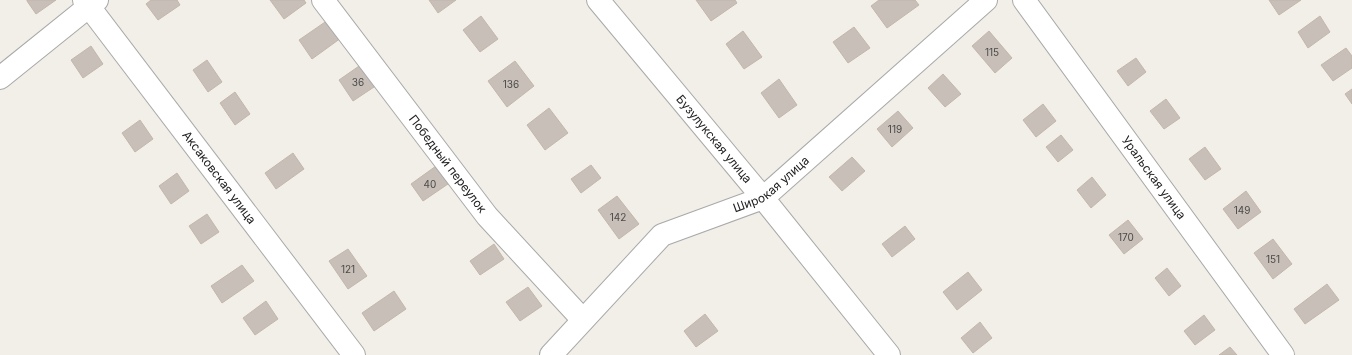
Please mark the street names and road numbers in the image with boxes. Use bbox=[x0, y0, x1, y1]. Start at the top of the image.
street label: Бузулукская улица bbox=[673, 92, 755, 186]
street label: Победный переулок bbox=[406, 112, 490, 216]
street label: Аксаковская улица bbox=[179, 128, 259, 227]
street label: Уральская улица bbox=[1119, 133, 1189, 222]
street label: Широкая улица bbox=[731, 153, 812, 215]

